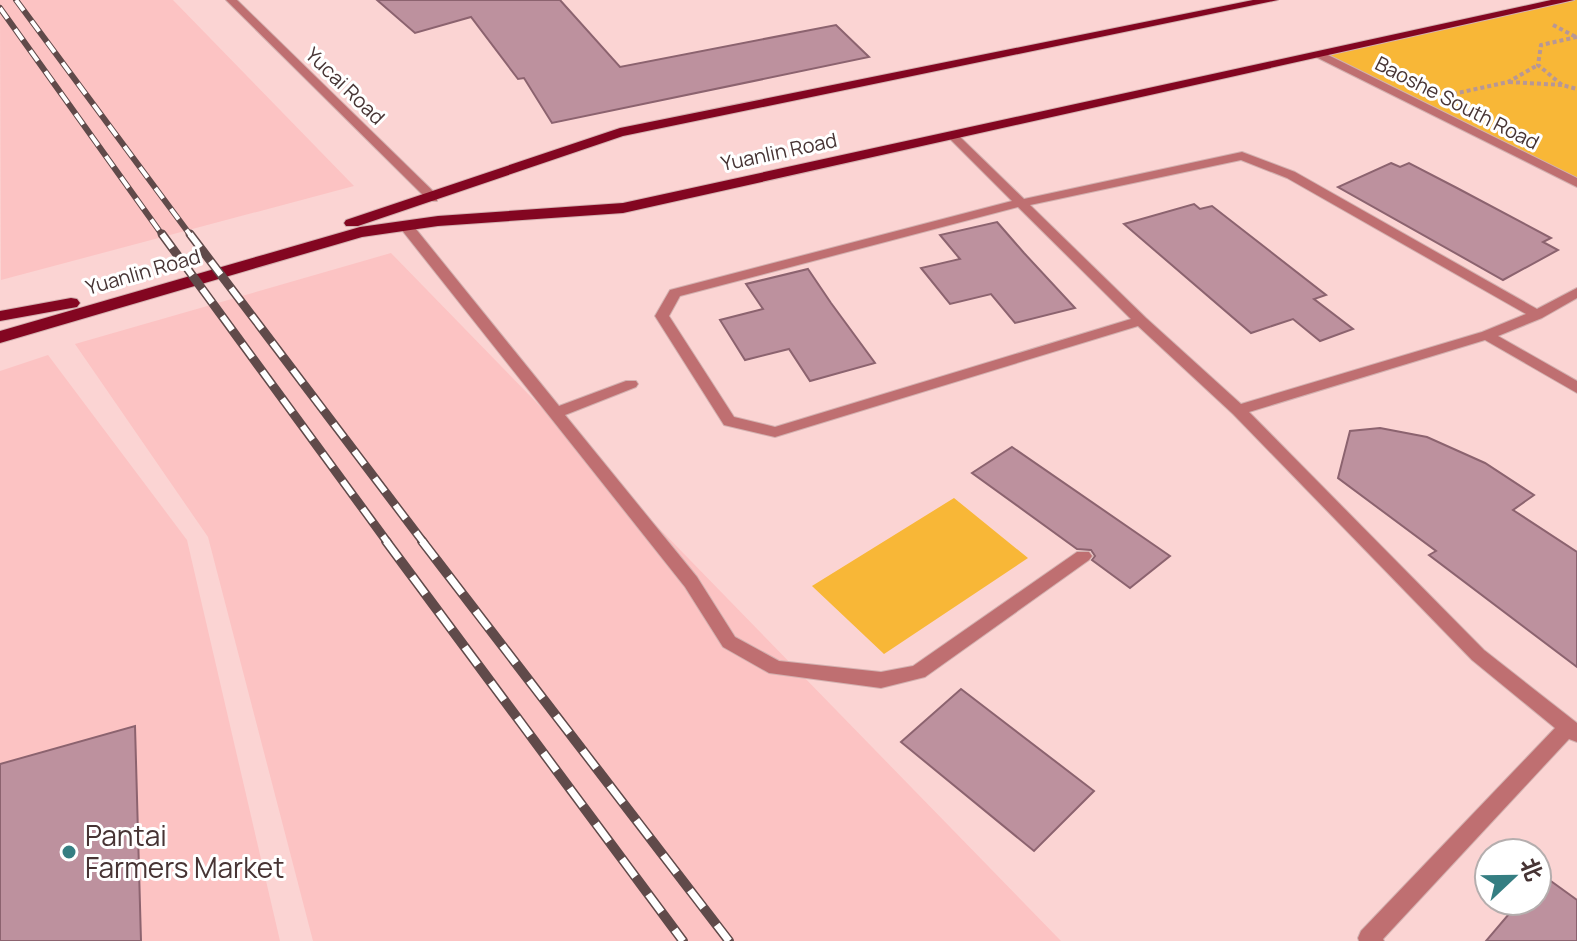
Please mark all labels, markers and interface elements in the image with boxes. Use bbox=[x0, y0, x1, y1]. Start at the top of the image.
street label: Yucai Road bbox=[300, 41, 391, 130]
street label: Baoshe South Road bbox=[1371, 50, 1544, 156]
street label: Yuanlin Road bbox=[718, 126, 839, 177]
street label: Yuanlin Road bbox=[83, 242, 203, 301]
place label: Pantai Farmers Market bbox=[85, 816, 284, 886]
north arrow bbox=[1473, 837, 1553, 917]
marker: Pantai Farmers Market bbox=[60, 843, 78, 861]
text: 北 bbox=[1514, 854, 1550, 885]

